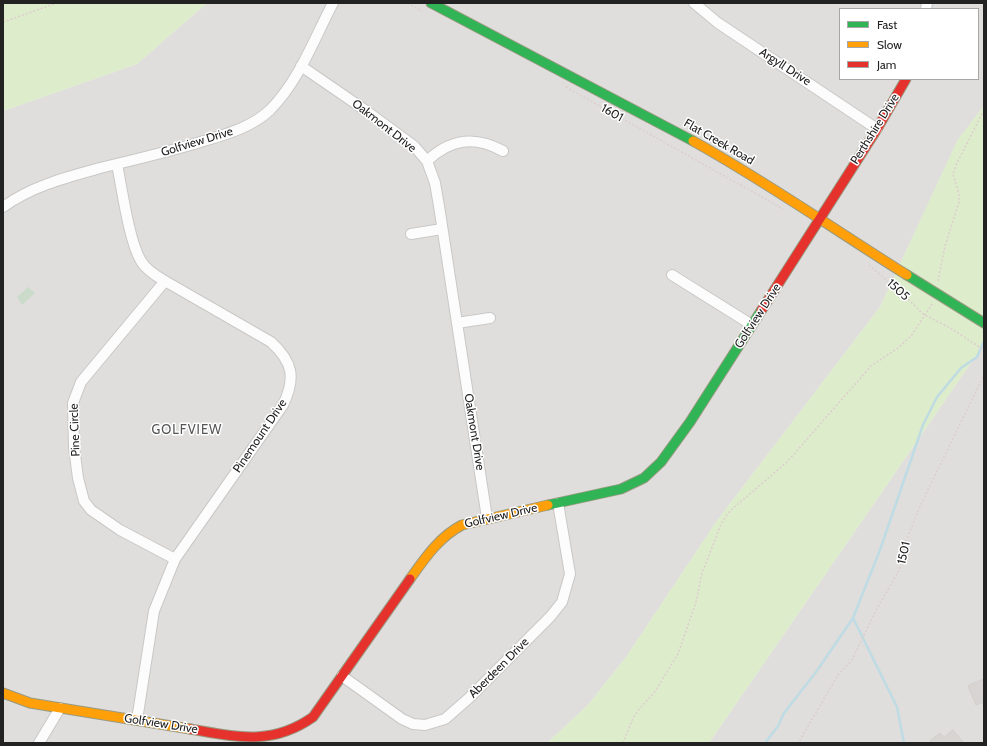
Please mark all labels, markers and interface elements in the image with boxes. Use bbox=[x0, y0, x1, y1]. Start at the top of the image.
legend bbox=[839, 8, 979, 80]
text: Fast bbox=[877, 17, 897, 32]
text: Slow bbox=[877, 37, 902, 52]
street label: Argyll Drive bbox=[757, 45, 813, 89]
text: Jam bbox=[877, 57, 896, 72]
street label: Perthshire Drive bbox=[848, 91, 902, 167]
street label: Oakmont Drive bbox=[349, 96, 419, 156]
street label: 1601 bbox=[598, 101, 626, 125]
street label: Flat Creek Road bbox=[681, 116, 757, 168]
street label: Golfview Drive bbox=[159, 124, 235, 160]
street label: 1505 bbox=[884, 276, 912, 304]
street label: Golfview Drive bbox=[732, 281, 784, 351]
street label: Oakmont Drive bbox=[461, 393, 487, 471]
street label: Pinemount Drive bbox=[230, 396, 290, 476]
street label: Pine Circle bbox=[67, 403, 83, 457]
district label: GOLFVIEW bbox=[152, 422, 222, 438]
street label: Golfview Drive bbox=[463, 501, 539, 531]
street label: 1501 bbox=[894, 540, 914, 566]
street label: Aberdeen Drive bbox=[466, 635, 532, 701]
street label: Golfview Drive bbox=[123, 711, 199, 737]

